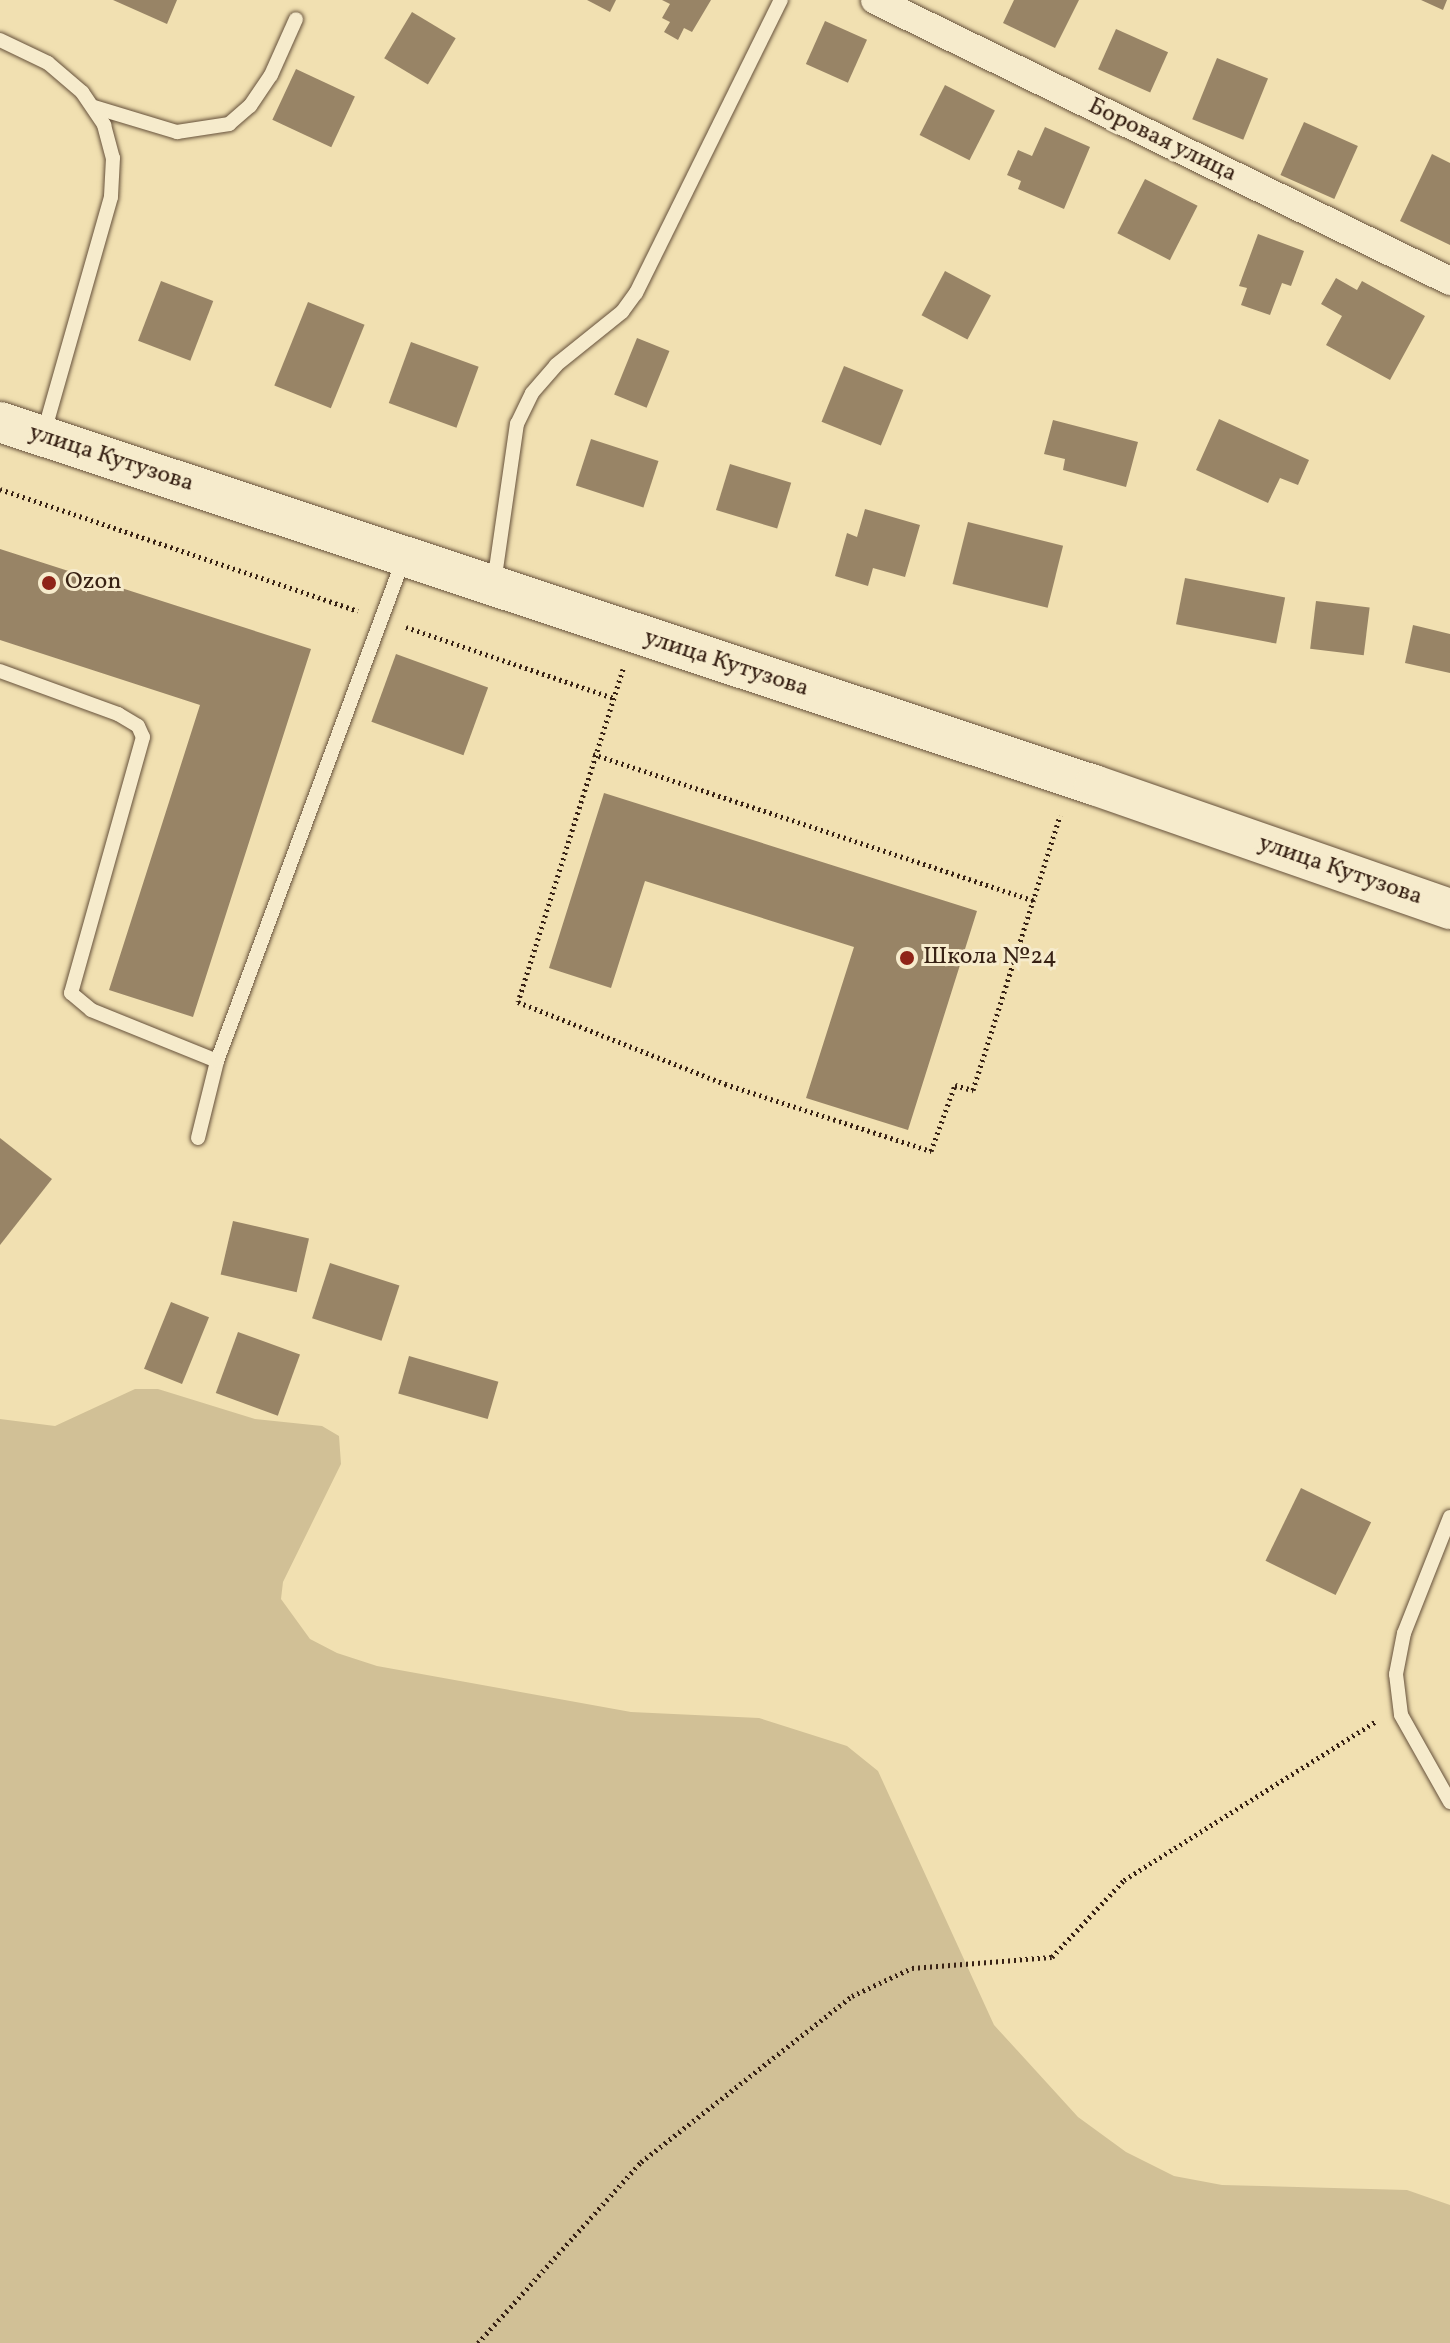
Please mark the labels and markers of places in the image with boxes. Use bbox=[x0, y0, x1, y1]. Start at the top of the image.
place label: Ozon bbox=[65, 569, 122, 597]
marker: Ozon bbox=[40, 574, 58, 592]
place label: Школа №24 bbox=[923, 944, 1057, 972]
marker: Школа №24 bbox=[898, 949, 916, 967]

